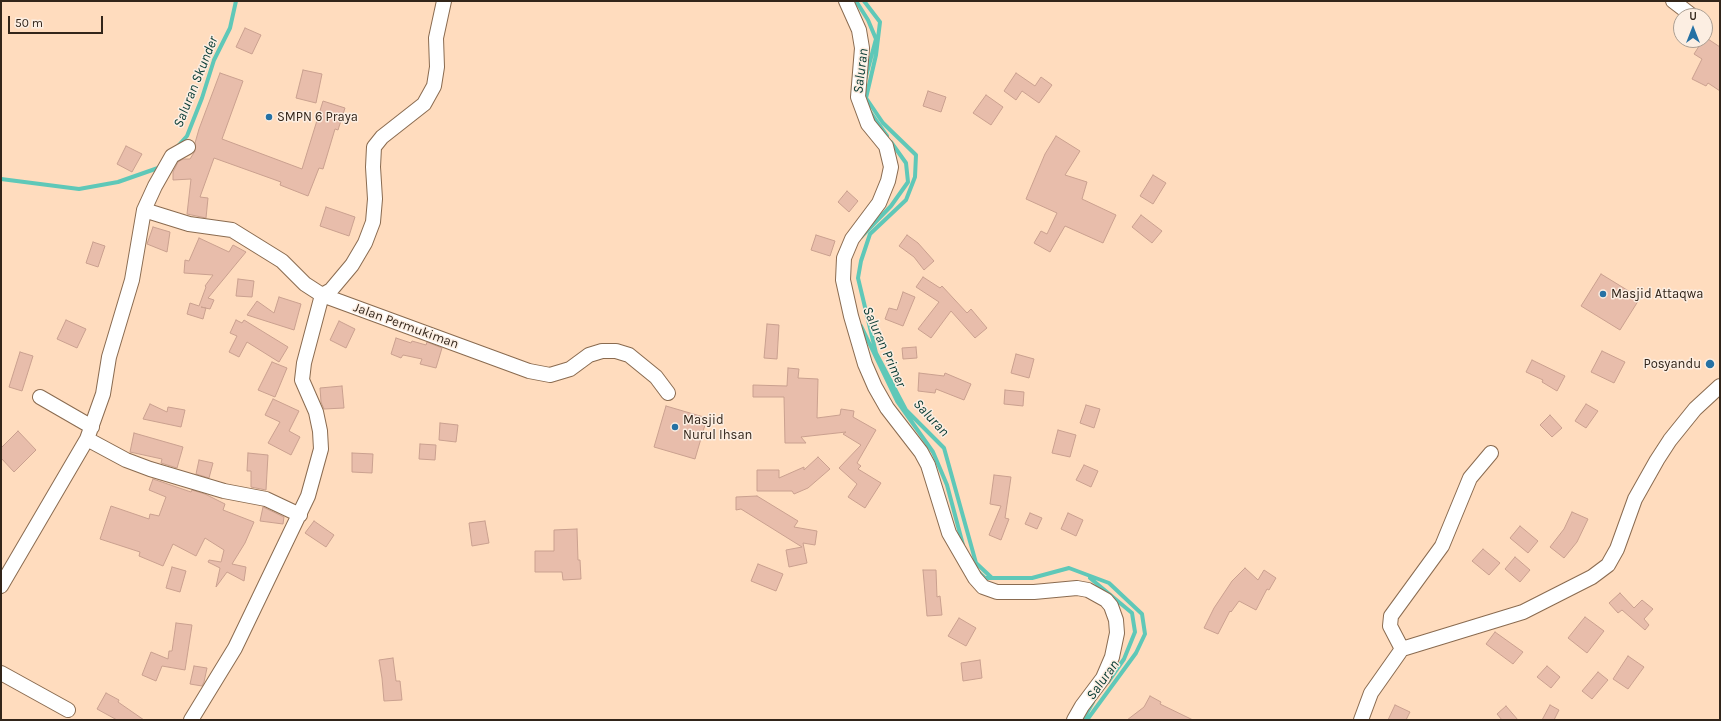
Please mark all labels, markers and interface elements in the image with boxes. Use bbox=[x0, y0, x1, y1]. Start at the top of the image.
scale bar bbox=[10, 8, 105, 34]
north arrow bbox=[1673, 8, 1713, 48]
text: U bbox=[1689, 10, 1697, 23]
text: 50 m bbox=[15, 16, 43, 30]
water label: Saluran Skunder bbox=[170, 34, 222, 130]
water label: Saluran bbox=[850, 48, 872, 94]
place label: SMPN 6 Praya bbox=[277, 109, 358, 125]
marker: SMPN 6 Praya bbox=[264, 112, 274, 122]
place label: Masjid Attaqwa bbox=[1611, 286, 1703, 302]
marker: Masjid Attaqwa bbox=[1598, 289, 1608, 299]
street label: Jalan Permukiman bbox=[351, 300, 461, 352]
water label: Saluran Primer bbox=[859, 304, 909, 390]
place label: Posyandu bbox=[1644, 356, 1701, 372]
marker: Posyandu bbox=[1704, 358, 1716, 370]
water label: Saluran bbox=[909, 396, 953, 440]
place label: Masjid Nurul Ihsan bbox=[683, 412, 752, 443]
marker: Masjid Nurul Ihsan bbox=[670, 422, 680, 432]
water label: Saluran bbox=[1083, 657, 1123, 703]

